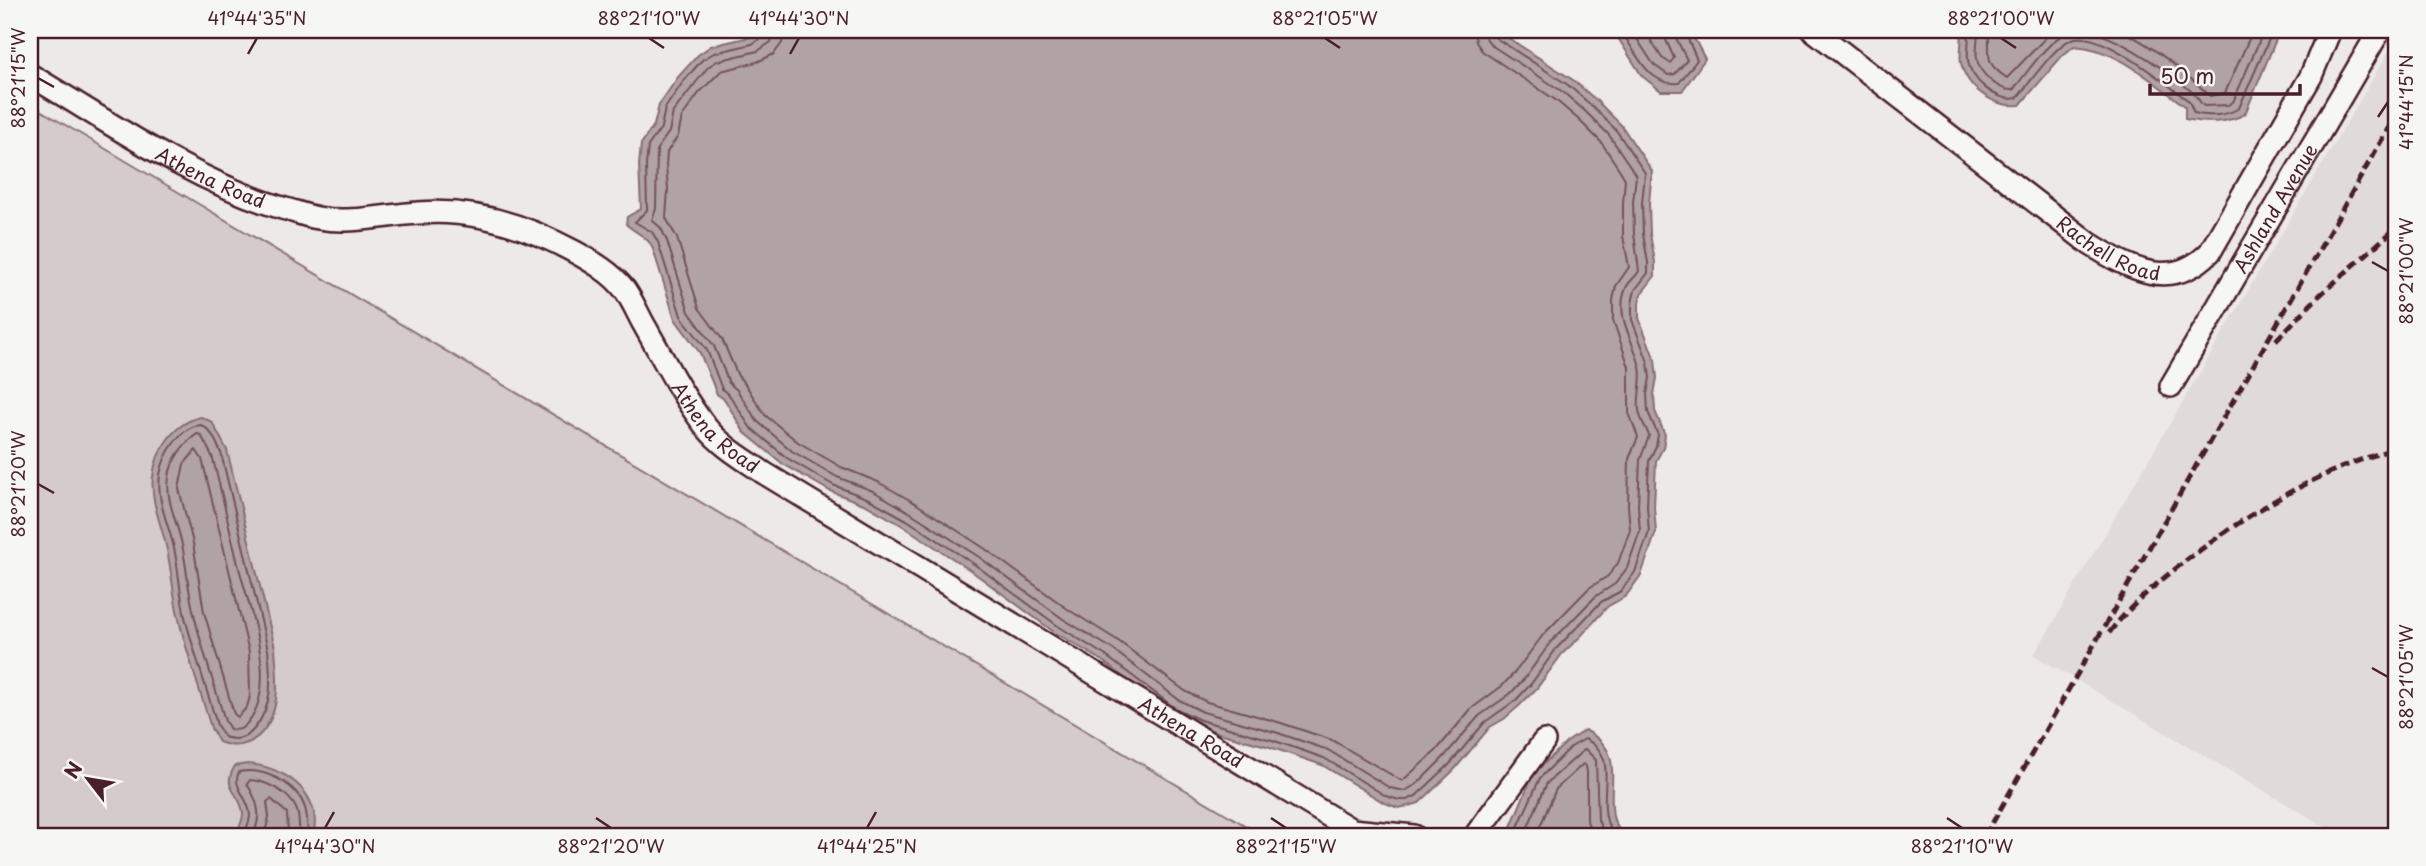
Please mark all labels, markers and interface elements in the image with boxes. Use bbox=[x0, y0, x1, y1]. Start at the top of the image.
text: 41°44'35"N bbox=[207, 4, 307, 31]
text: 88°21'10"W bbox=[598, 4, 701, 31]
text: 41°44'30"N bbox=[749, 4, 849, 31]
text: 88°21'05"W bbox=[1272, 4, 1378, 31]
text: 88°21'00"W bbox=[1947, 4, 2055, 31]
text: 88°21'15"W bbox=[4, 27, 31, 128]
scale bar bbox=[2150, 52, 2300, 96]
text: 41°44'15"N bbox=[2392, 54, 2419, 150]
text: 50 m bbox=[2160, 59, 2214, 91]
street label: Ashland Avenue bbox=[2225, 138, 2323, 278]
street label: Athena Road bbox=[151, 139, 270, 214]
street label: Rachell Road bbox=[2051, 208, 2162, 287]
text: 88°21'00"W bbox=[2392, 217, 2419, 325]
street label: Athena Road bbox=[666, 376, 766, 479]
text: 88°21'20"W bbox=[4, 430, 31, 537]
text: 88°21'05"W bbox=[2392, 624, 2419, 730]
street label: Athena Road bbox=[1134, 689, 1249, 774]
north arrow bbox=[52, 744, 122, 814]
text: N bbox=[57, 756, 88, 783]
text: 41°44'30"N bbox=[275, 832, 375, 859]
text: 88°21'20"W bbox=[558, 832, 665, 859]
text: 41°44'25"N bbox=[817, 832, 917, 859]
text: 88°21'15"W bbox=[1236, 832, 1337, 859]
text: 88°21'10"W bbox=[1911, 832, 2014, 859]

